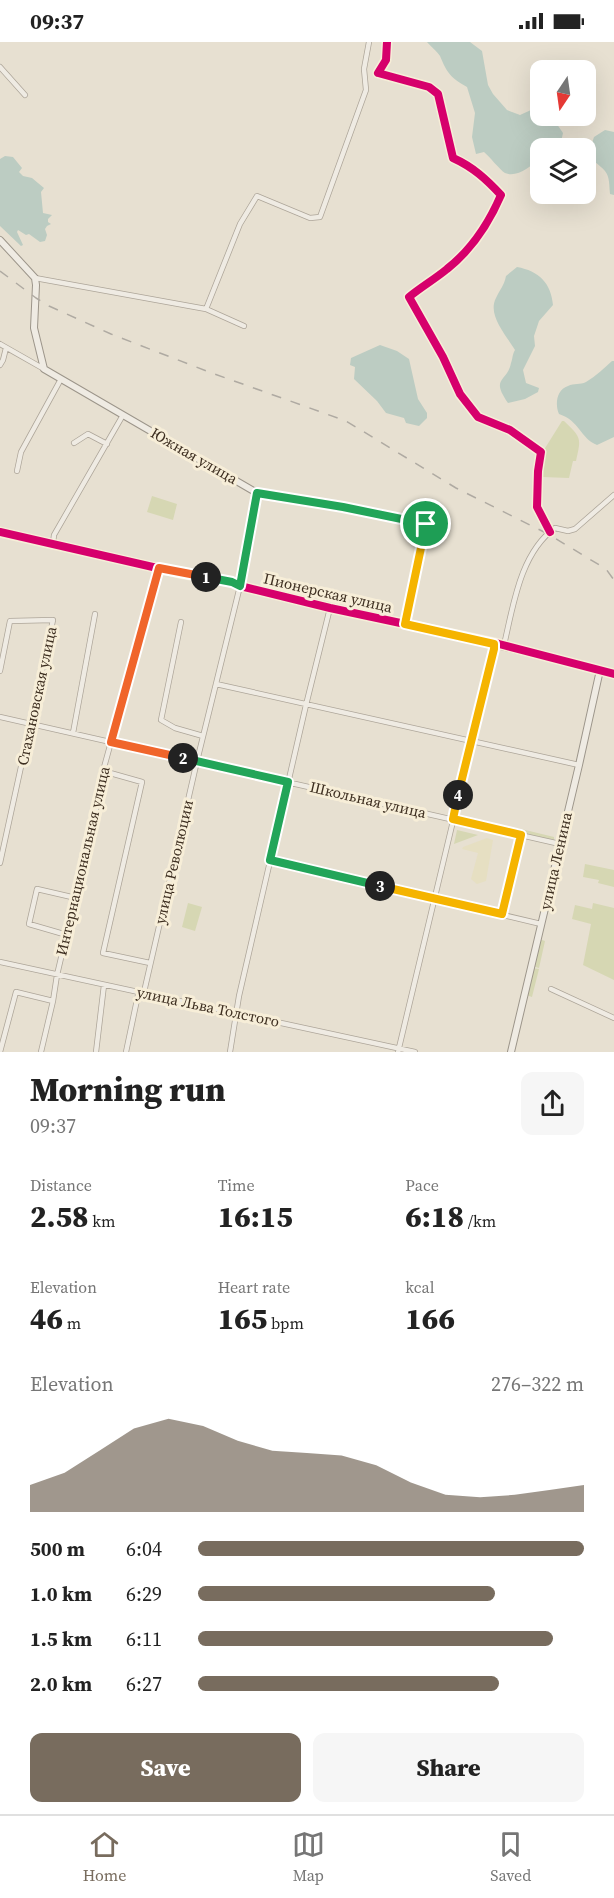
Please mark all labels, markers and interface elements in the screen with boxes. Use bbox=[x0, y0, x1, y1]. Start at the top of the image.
text: 09:37 bbox=[30, 6, 84, 36]
north arrow bbox=[530, 60, 596, 126]
map controls bbox=[530, 60, 596, 204]
button: layers bbox=[530, 138, 596, 204]
street label: Южная улица bbox=[147, 422, 242, 489]
pin bbox=[400, 498, 451, 549]
icon: arrive bbox=[409, 507, 442, 540]
pin: 1 bbox=[191, 562, 221, 592]
text: 1 bbox=[202, 566, 210, 588]
street label: Пионерская улица bbox=[262, 567, 395, 618]
street label: Стахановская улица bbox=[12, 624, 62, 767]
pin: 2 bbox=[168, 743, 198, 773]
text: 2 bbox=[179, 747, 187, 769]
street label: Интернациональная улица bbox=[50, 764, 115, 958]
street label: Школьная улица bbox=[308, 776, 429, 823]
pin: 4 bbox=[443, 780, 473, 810]
text: 4 bbox=[454, 784, 462, 806]
street label: улица Революции bbox=[149, 797, 198, 926]
street label: улица Ленина bbox=[534, 810, 577, 912]
pin: 3 bbox=[365, 871, 395, 901]
text: 3 bbox=[376, 875, 384, 897]
street label: улица Льва Толстого bbox=[135, 981, 281, 1032]
text: Morning run bbox=[30, 1067, 226, 1112]
button: share bbox=[521, 1072, 584, 1135]
text: 09:37 bbox=[30, 1112, 76, 1140]
text: Distance bbox=[30, 1174, 92, 1196]
text: Time bbox=[218, 1174, 255, 1196]
text: Pace bbox=[405, 1174, 439, 1196]
text: 2.58 bbox=[30, 1196, 89, 1237]
text: 16:15 bbox=[218, 1196, 293, 1237]
text: 6:18 bbox=[405, 1196, 464, 1237]
text: km bbox=[89, 1210, 116, 1232]
text: /km bbox=[464, 1210, 496, 1232]
text: Elevation bbox=[30, 1276, 97, 1298]
text: Heart rate bbox=[218, 1276, 290, 1298]
text: kcal bbox=[405, 1276, 434, 1298]
text: 46 bbox=[30, 1298, 63, 1339]
text: 165 bbox=[218, 1298, 267, 1339]
text: 166 bbox=[405, 1298, 455, 1339]
text: m bbox=[63, 1312, 81, 1334]
text: bpm bbox=[267, 1312, 304, 1334]
text: Elevation bbox=[30, 1370, 114, 1398]
text: 276–322 m bbox=[491, 1370, 584, 1398]
text: 500 m bbox=[30, 1535, 85, 1563]
text: 6:04 bbox=[126, 1535, 162, 1563]
text: 1.0 km bbox=[30, 1580, 92, 1608]
text: 6:29 bbox=[126, 1580, 162, 1608]
text: 1.5 km bbox=[30, 1625, 92, 1653]
text: 6:11 bbox=[126, 1625, 162, 1653]
text: 2.0 km bbox=[30, 1670, 92, 1698]
text: 6:27 bbox=[126, 1670, 162, 1698]
button: Save bbox=[30, 1733, 301, 1802]
button: Share bbox=[313, 1733, 584, 1802]
tab: Home bbox=[83, 1828, 126, 1886]
tab: Map bbox=[292, 1828, 325, 1886]
tab: Saved bbox=[490, 1828, 531, 1886]

